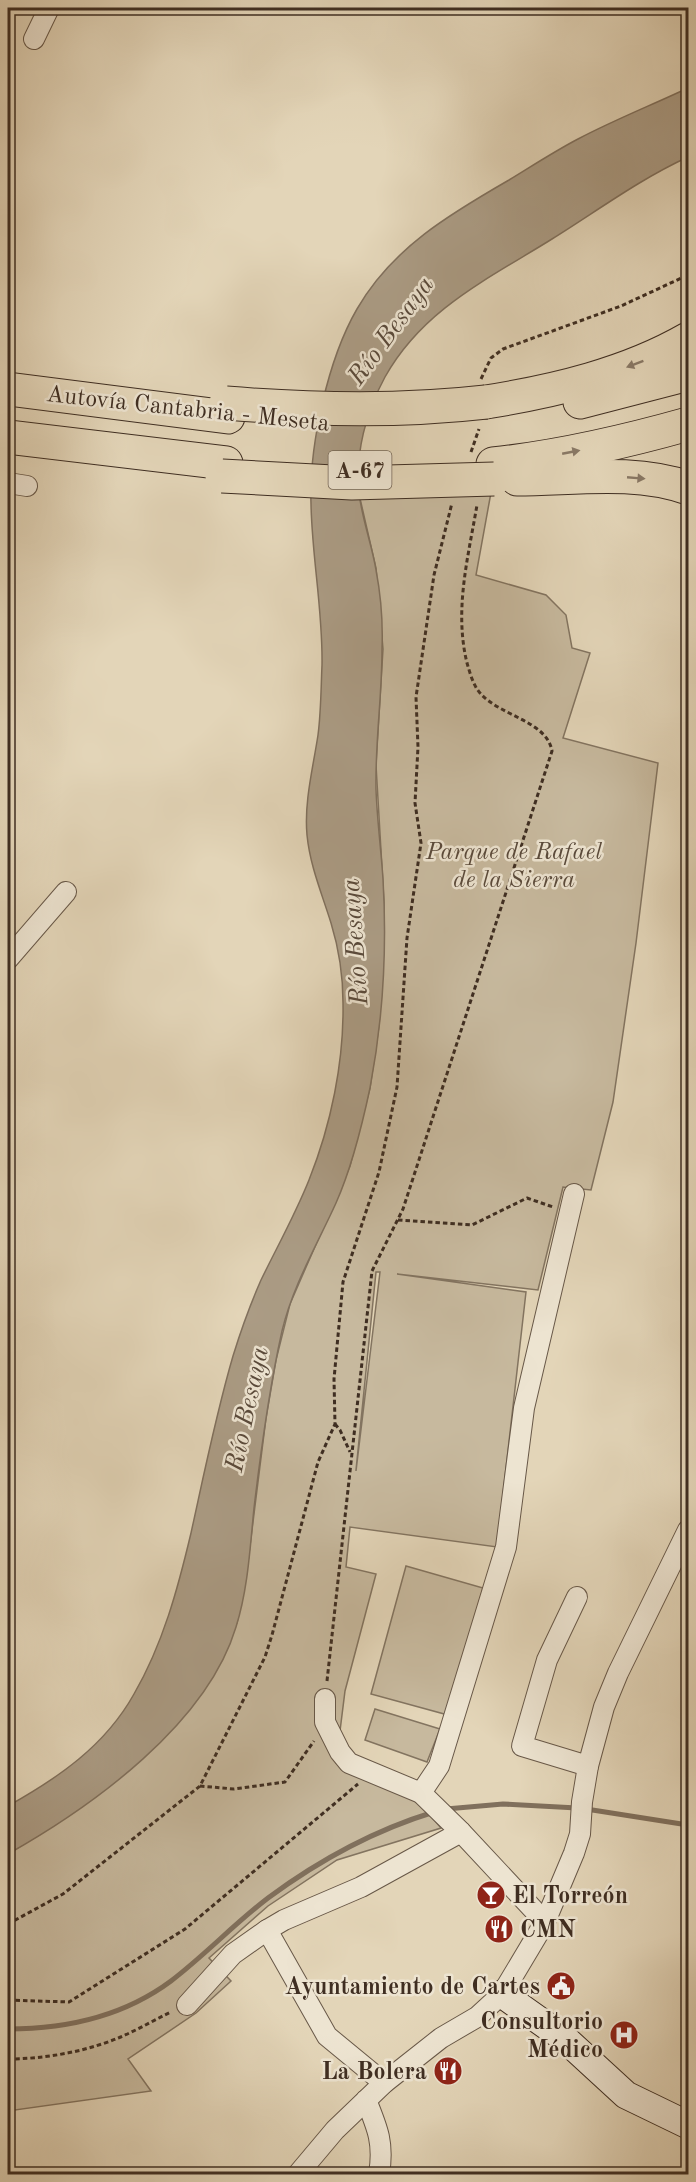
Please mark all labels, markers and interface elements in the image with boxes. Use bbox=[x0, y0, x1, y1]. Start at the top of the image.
water label: Río Besaya bbox=[343, 272, 440, 391]
one-way arrow bbox=[626, 359, 644, 369]
street label: Autovía Cantabria - Meseta bbox=[45, 383, 331, 437]
one-way arrow bbox=[562, 447, 581, 456]
road number: A-67 bbox=[328, 451, 392, 489]
one-way arrow bbox=[627, 473, 646, 483]
park label: Parque de Rafael de la Sierra bbox=[425, 841, 602, 893]
water label: Río Besaya bbox=[339, 877, 373, 1007]
water label: Río Besaya bbox=[222, 1344, 274, 1475]
bar icon: El Torreón bbox=[475, 1879, 507, 1911]
place label: El Torreón bbox=[512, 1885, 628, 1909]
restaurant icon: CMN bbox=[483, 1913, 515, 1945]
place label: CMN bbox=[520, 1919, 576, 1943]
public building icon: Ayuntamiento de Cartes bbox=[545, 1970, 577, 2002]
place label: Ayuntamiento de Cartes bbox=[285, 1976, 540, 2000]
place label: Consultorio Médico bbox=[480, 2011, 603, 2063]
hospital icon: Consultorio Médico bbox=[608, 2019, 640, 2051]
restaurant icon: La Bolera bbox=[432, 2055, 464, 2087]
place label: La Bolera bbox=[322, 2061, 427, 2085]

